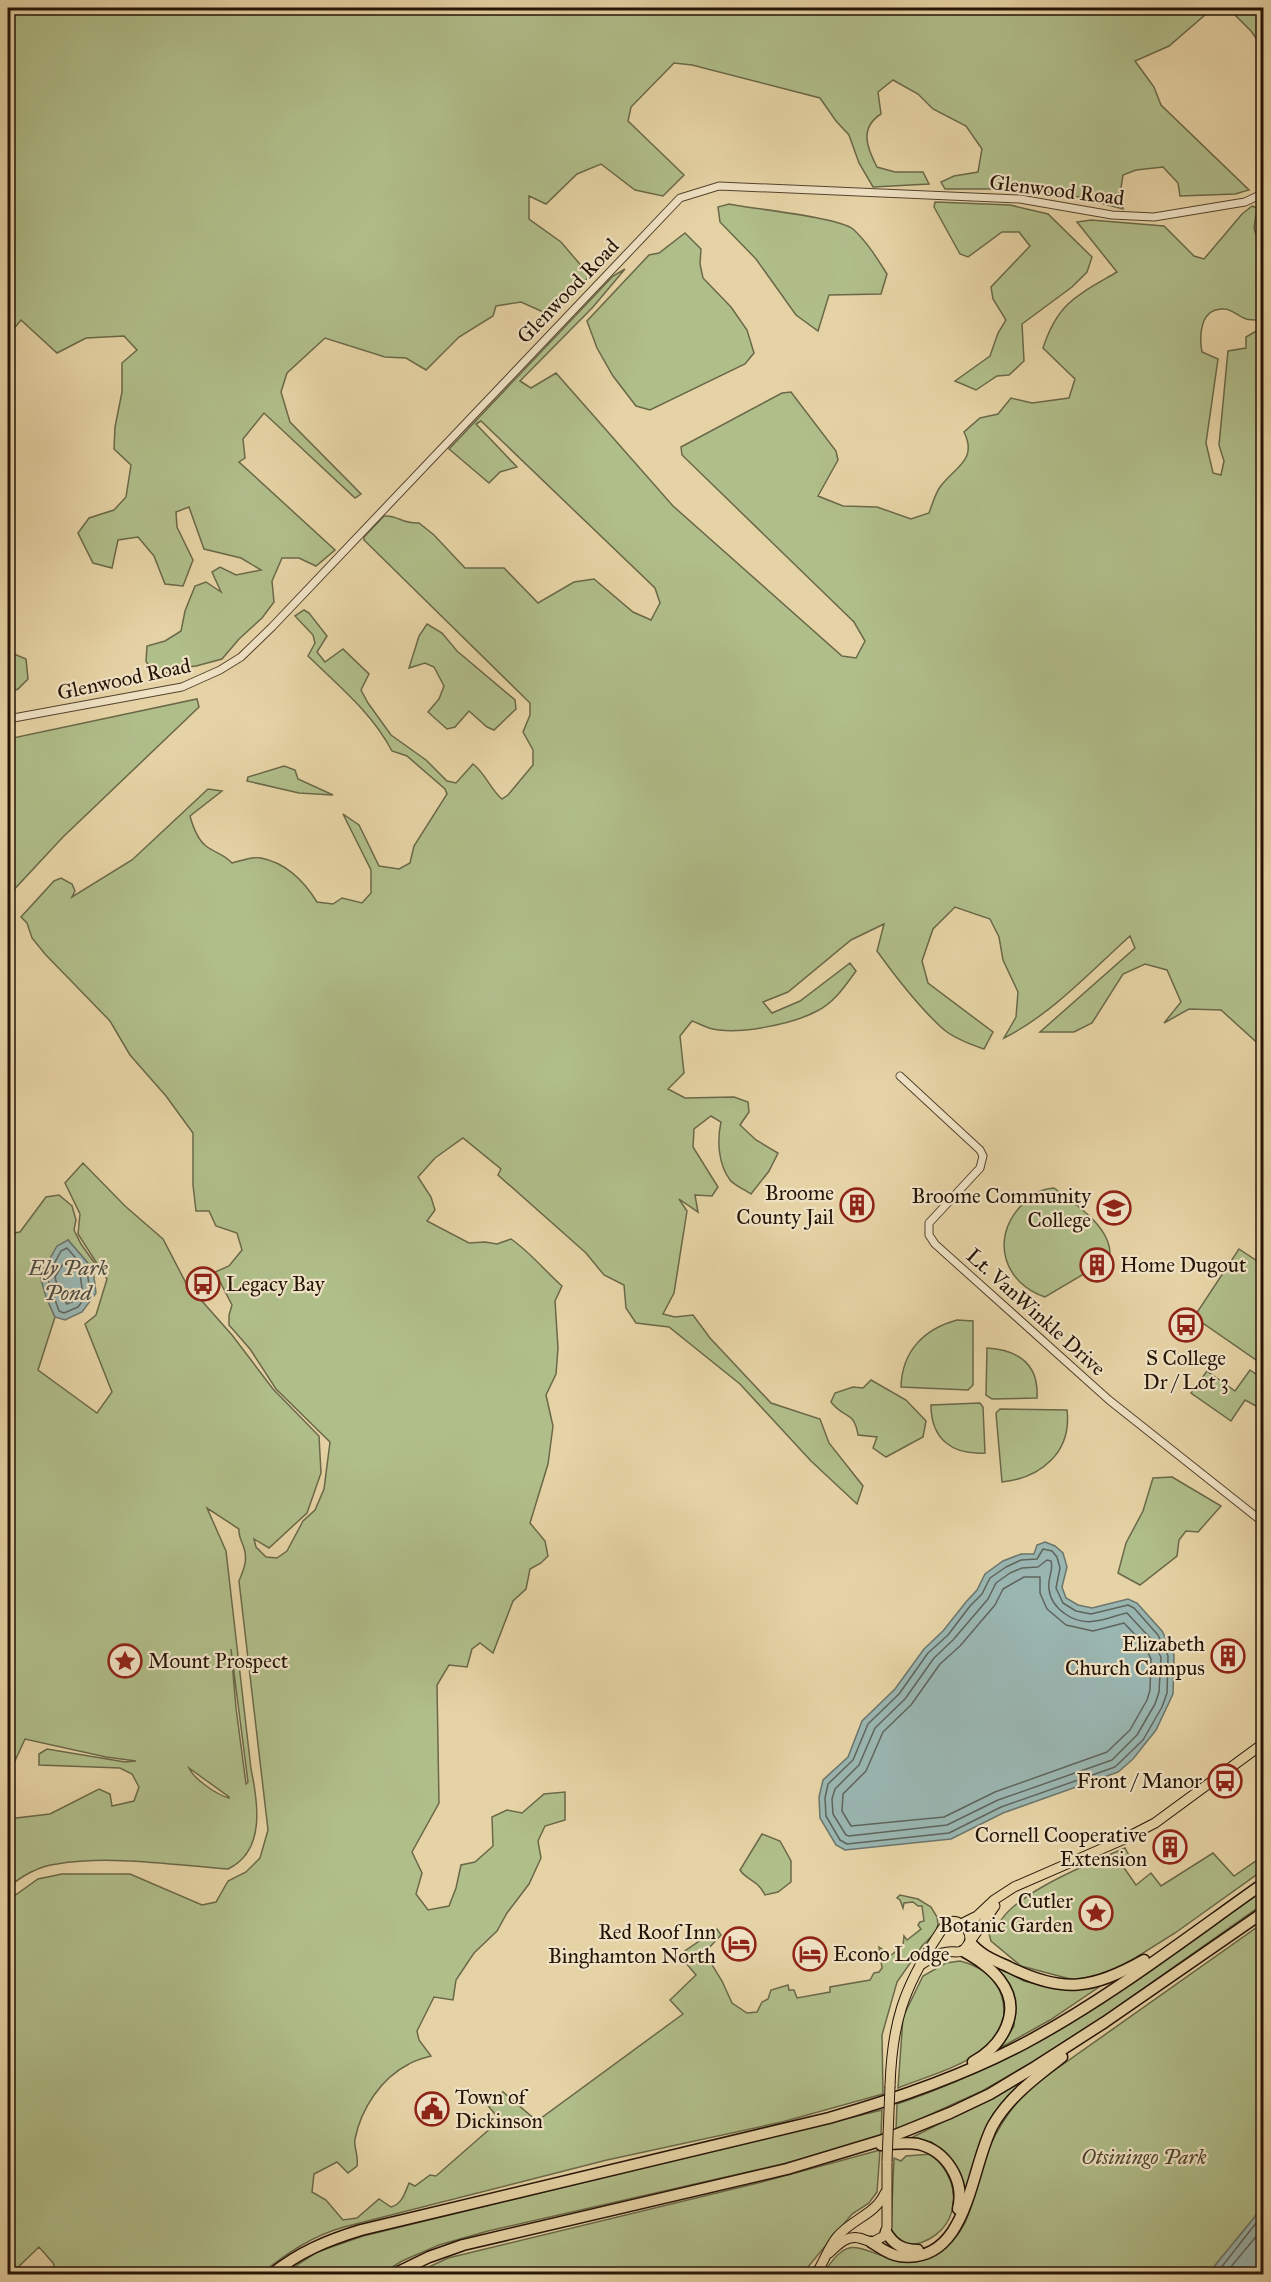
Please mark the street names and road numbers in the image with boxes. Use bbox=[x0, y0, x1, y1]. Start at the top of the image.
street label: Glenwood Road bbox=[988, 169, 1126, 211]
street label: Glenwood Road bbox=[511, 233, 625, 349]
street label: Glenwood Road bbox=[55, 652, 194, 706]
street label: Lt. VanWinkle Drive bbox=[961, 1243, 1111, 1382]

